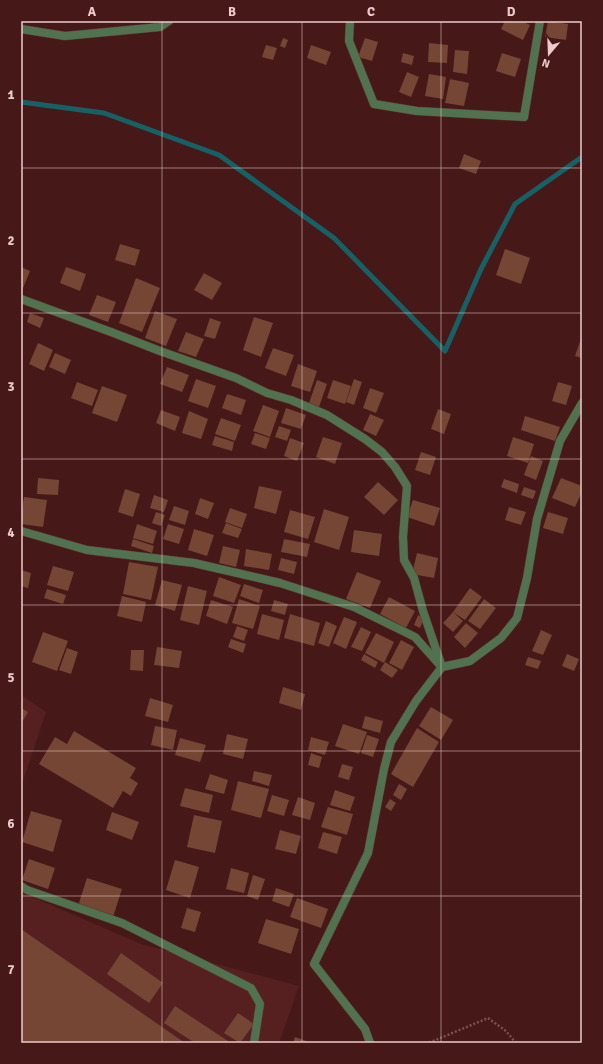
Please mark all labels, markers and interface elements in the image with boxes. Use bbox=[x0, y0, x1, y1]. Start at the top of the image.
text: A bbox=[88, 4, 97, 20]
text: B bbox=[228, 4, 236, 20]
text: C bbox=[367, 4, 375, 20]
text: D bbox=[507, 4, 516, 20]
north arrow bbox=[529, 34, 569, 74]
text: N bbox=[540, 56, 552, 70]
text: 1 bbox=[7, 87, 15, 103]
text: 2 bbox=[7, 233, 15, 249]
text: 3 bbox=[7, 379, 15, 395]
text: 4 bbox=[7, 525, 15, 541]
text: 5 bbox=[7, 670, 15, 686]
text: 6 bbox=[7, 816, 15, 832]
text: 7 bbox=[7, 962, 15, 978]

